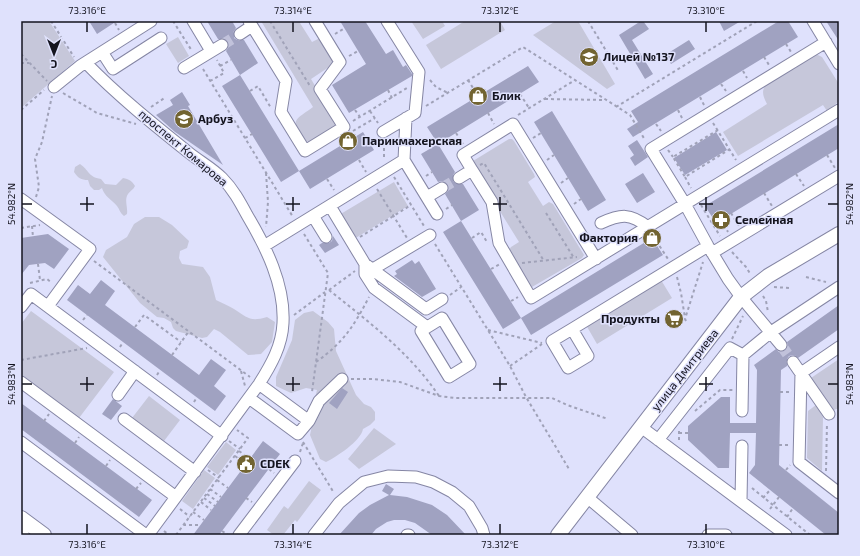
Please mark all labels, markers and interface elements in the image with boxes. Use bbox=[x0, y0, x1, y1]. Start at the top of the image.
text: 73.316°E bbox=[68, 4, 106, 16]
text: 73.314°E bbox=[274, 4, 312, 16]
text: 73.312°E bbox=[481, 4, 519, 16]
text: 73.310°E bbox=[687, 4, 725, 16]
north arrow bbox=[34, 34, 74, 74]
school or university icon: Лицей №137 bbox=[578, 46, 600, 68]
place label: Лицей №137 bbox=[603, 49, 675, 63]
text: С bbox=[50, 58, 57, 71]
shop icon: Блик bbox=[467, 85, 489, 107]
place label: Блик bbox=[492, 88, 521, 102]
street label: проспект Комарова bbox=[136, 106, 231, 189]
school or university icon: Арбуз bbox=[173, 108, 195, 130]
place label: Арбуз bbox=[198, 111, 233, 125]
shop icon: Парикмахерская bbox=[337, 130, 359, 152]
place label: Парикмахерская bbox=[362, 133, 462, 147]
text: 54.982°N bbox=[5, 183, 17, 225]
text: 54.982°N bbox=[843, 183, 855, 225]
pharmacy icon: Семейная bbox=[710, 209, 732, 231]
place label: Семейная bbox=[735, 212, 793, 226]
shop icon: Фактория bbox=[641, 227, 663, 249]
place label: Фактория bbox=[580, 230, 638, 244]
supermarket icon: Продукты bbox=[663, 308, 685, 330]
place label: Продукты bbox=[601, 311, 660, 325]
street label: улица Дмитриева bbox=[648, 326, 721, 414]
text: 54.983°N bbox=[5, 363, 17, 405]
text: 54.983°N bbox=[843, 363, 855, 405]
public building icon: CDEK bbox=[235, 453, 257, 475]
place label: CDEK bbox=[260, 456, 290, 470]
text: 73.316°E bbox=[68, 538, 106, 550]
text: 73.314°E bbox=[274, 538, 312, 550]
text: 73.312°E bbox=[481, 538, 519, 550]
text: 73.310°E bbox=[687, 538, 725, 550]

